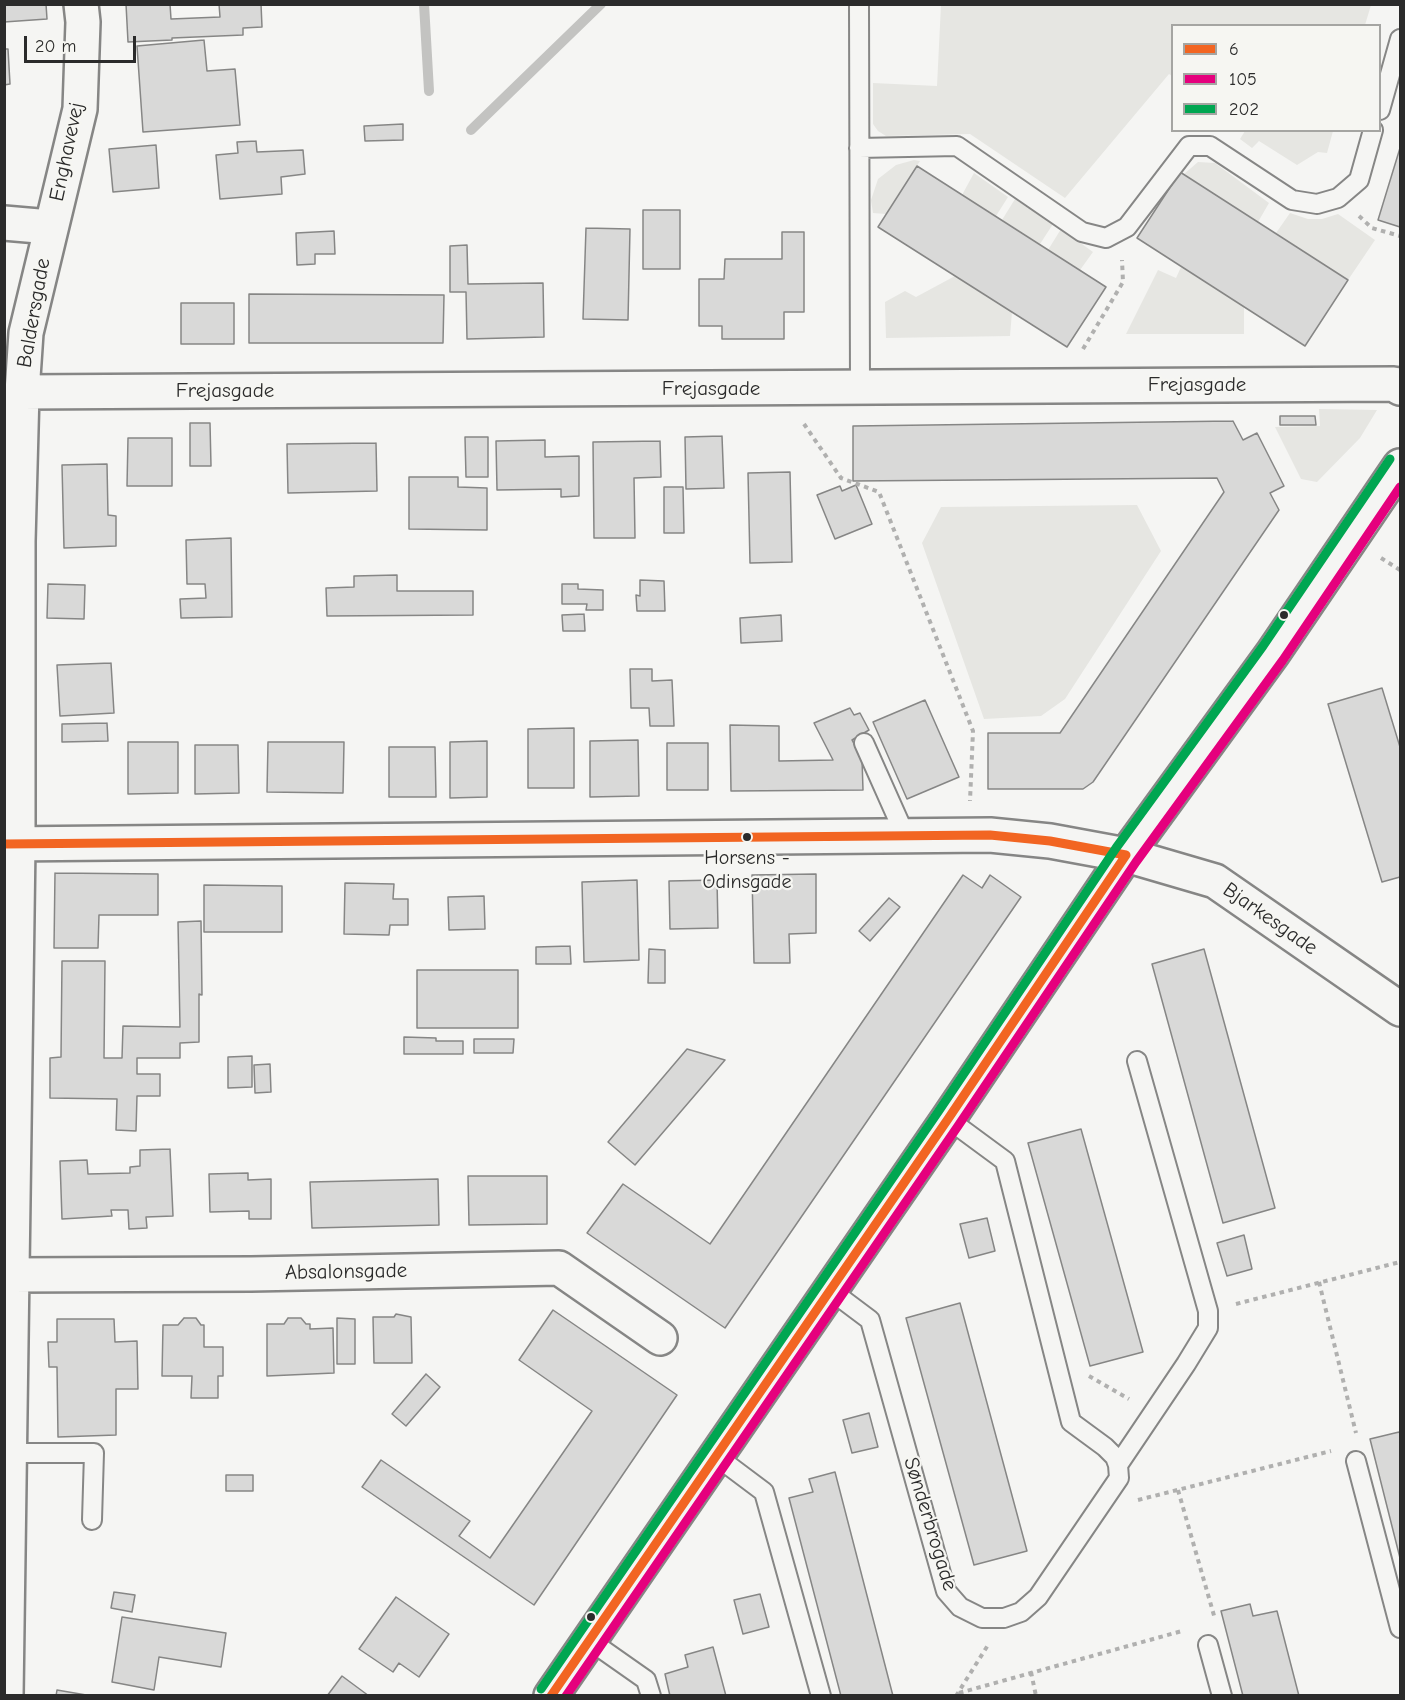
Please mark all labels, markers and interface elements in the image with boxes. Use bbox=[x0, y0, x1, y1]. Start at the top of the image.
scale bar bbox=[27, 24, 140, 62]
legend bbox=[1171, 24, 1381, 132]
text: 20 m bbox=[35, 36, 76, 57]
text: 6 bbox=[1229, 39, 1239, 60]
text: 105 bbox=[1229, 69, 1257, 90]
text: 202 bbox=[1229, 99, 1259, 120]
street label: Enghavevej bbox=[44, 100, 90, 204]
street label: Baldersgade bbox=[12, 256, 56, 370]
street label: Frejasgade bbox=[1148, 372, 1246, 398]
street label: Frejasgade bbox=[662, 376, 760, 402]
street label: Frejasgade bbox=[176, 378, 274, 404]
unlabelled marker bbox=[1278, 609, 1290, 621]
marker: Horsens - Odinsgade bbox=[741, 831, 753, 843]
place label: Horsens - Odinsgade bbox=[703, 846, 791, 893]
street label: Bjarkesgade bbox=[1218, 877, 1322, 961]
street label: Absalonsgade bbox=[285, 1258, 407, 1286]
street label: Sønderbrogade bbox=[898, 1454, 962, 1594]
unlabelled marker bbox=[585, 1611, 597, 1623]

